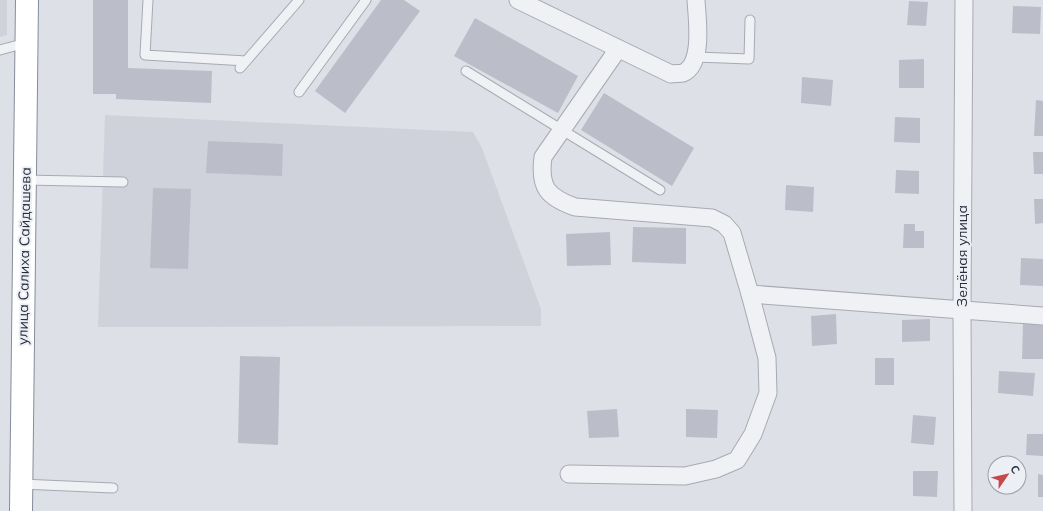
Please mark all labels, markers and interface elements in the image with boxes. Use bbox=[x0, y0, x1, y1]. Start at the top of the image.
street label: улица Салиха Сайдашева bbox=[13, 167, 35, 345]
street label: Зелёная улица bbox=[953, 205, 971, 307]
north arrow bbox=[987, 455, 1027, 495]
text: С bbox=[1007, 462, 1023, 477]

